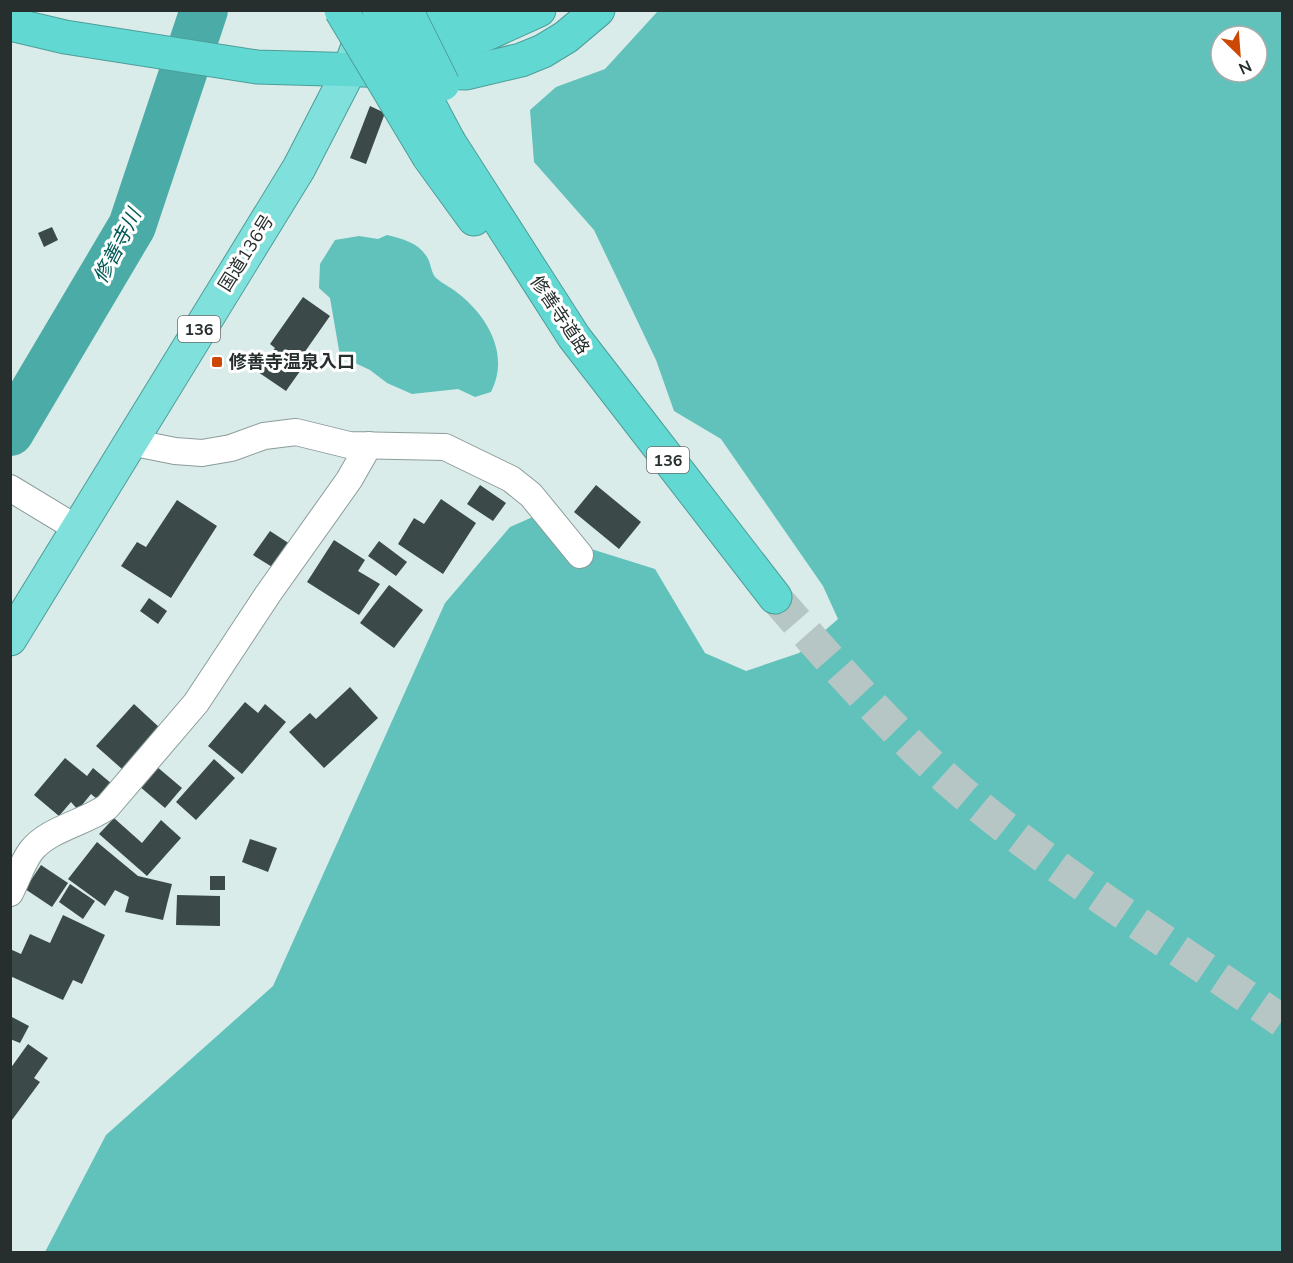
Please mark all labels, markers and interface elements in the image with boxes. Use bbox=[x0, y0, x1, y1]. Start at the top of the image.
north arrow bbox=[1209, 24, 1269, 84]
text: N bbox=[1235, 54, 1255, 79]
water label: 修善寺川 bbox=[87, 203, 149, 288]
street label: 国道136号 bbox=[213, 210, 279, 296]
street label: 修善寺道路 bbox=[525, 271, 595, 359]
road number: 136 bbox=[178, 316, 220, 342]
place label: 修善寺温泉入口 bbox=[228, 350, 355, 374]
marker: 修善寺温泉入口 bbox=[210, 355, 224, 369]
road number: 136 bbox=[647, 447, 689, 473]

